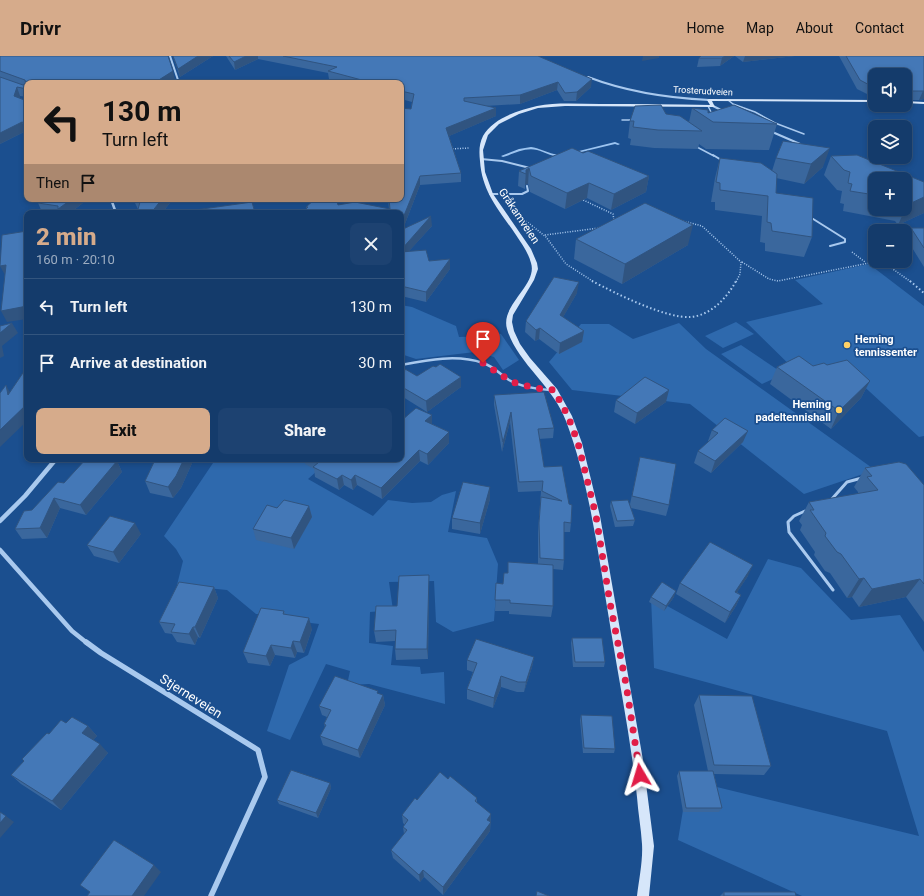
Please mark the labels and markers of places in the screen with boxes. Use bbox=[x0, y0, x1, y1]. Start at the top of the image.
pin bbox=[466, 322, 500, 363]
place label: Heming tennissenter bbox=[855, 333, 917, 359]
marker: Heming tennissenter bbox=[842, 340, 852, 350]
place label: Heming padeltennishall bbox=[755, 398, 831, 424]
marker: Heming padeltennishall bbox=[834, 405, 844, 415]

